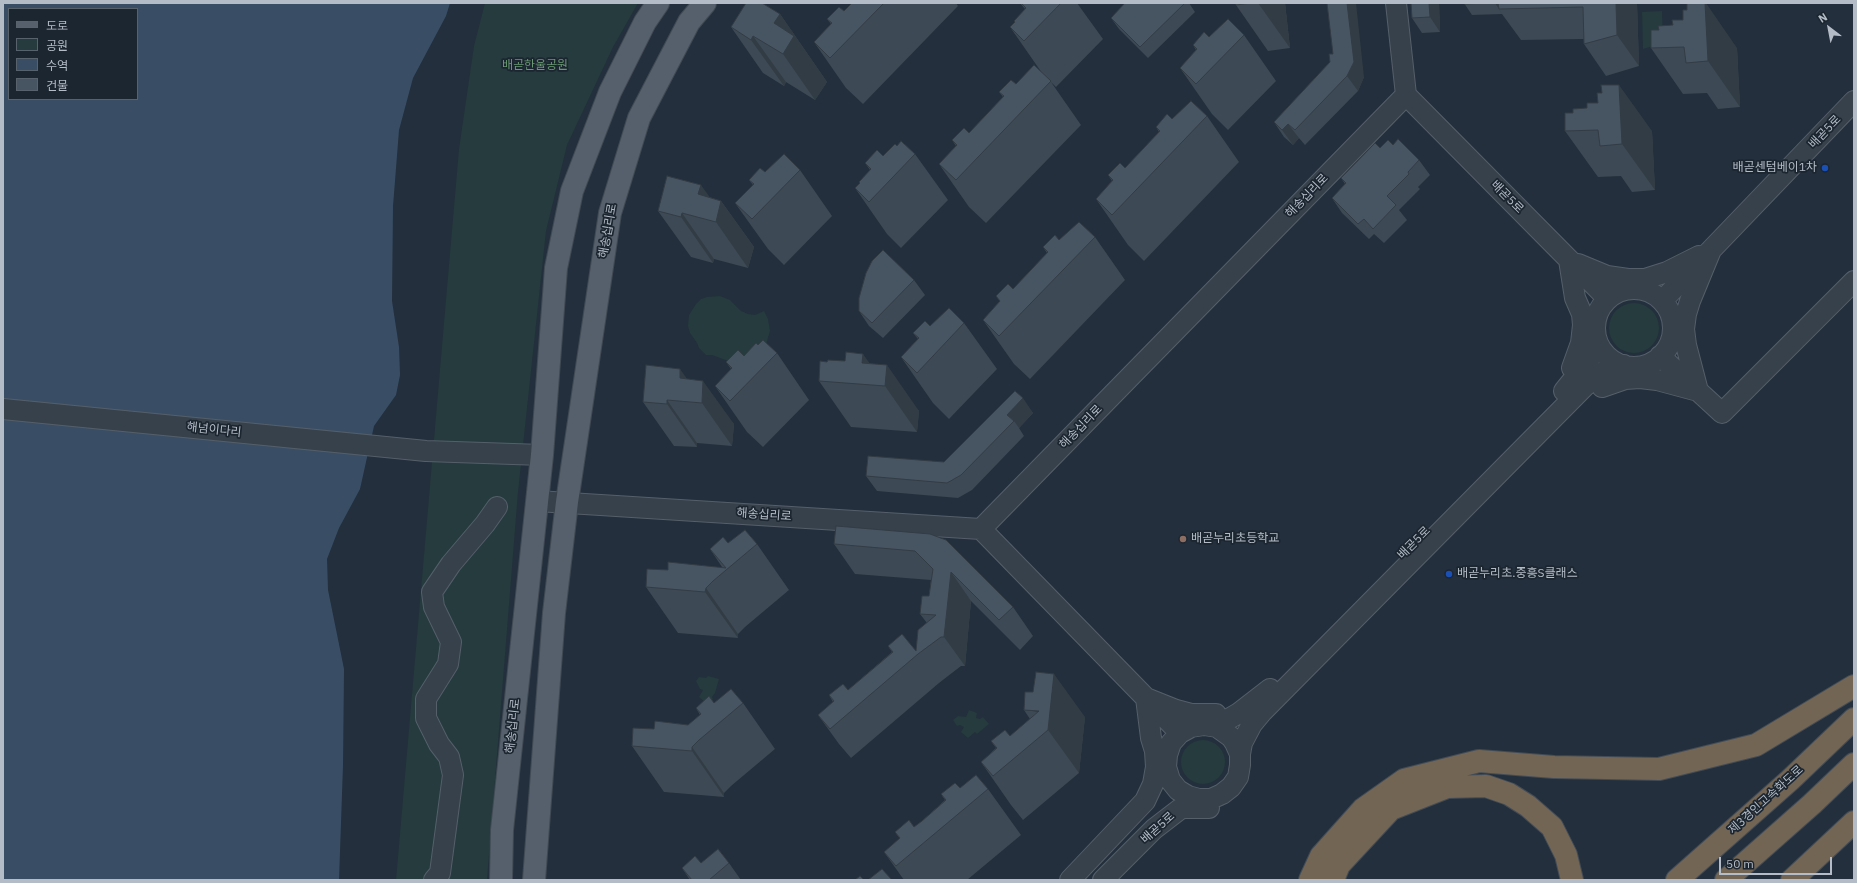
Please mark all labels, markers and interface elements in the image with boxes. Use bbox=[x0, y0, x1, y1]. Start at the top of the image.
legend bbox=[8, 8, 138, 100]
north arrow bbox=[1809, 8, 1849, 48]
text: N bbox=[1816, 10, 1830, 26]
text: 도로 bbox=[46, 18, 68, 33]
text: 공원 bbox=[46, 38, 68, 53]
text: 수역 bbox=[46, 58, 68, 73]
park label: 배곧한울공원 bbox=[502, 59, 568, 73]
text: 건물 bbox=[46, 78, 68, 93]
street label: 배곧5로 bbox=[1806, 112, 1844, 152]
place label: 배곧센텀베이1차 bbox=[1733, 161, 1817, 175]
marker: 배곧센텀베이1차 bbox=[1820, 163, 1830, 173]
street label: 해송십리로 bbox=[1283, 171, 1331, 221]
street label: 배곧5로 bbox=[1488, 178, 1526, 216]
street label: 해송십리로 bbox=[596, 203, 620, 259]
street label: 해송십리로 bbox=[1057, 402, 1105, 452]
street label: 해넘이다리 bbox=[186, 420, 242, 440]
street label: 해송십리로 bbox=[736, 506, 792, 524]
street label: 배곧5로 bbox=[1395, 524, 1433, 562]
place label: 배곧누리초등학교 bbox=[1191, 532, 1279, 546]
marker: 배곧누리초등학교 bbox=[1178, 534, 1188, 544]
place label: 배곧누리초.중흥S클래스 bbox=[1457, 567, 1578, 581]
marker: 배곧누리초.중흥S클래스 bbox=[1444, 569, 1454, 579]
street label: 해송십리로 bbox=[503, 698, 523, 754]
street label: 제3경인고속화도로 bbox=[1726, 763, 1806, 837]
street label: 배곧5로 bbox=[1138, 809, 1178, 847]
scale bar bbox=[1721, 849, 1834, 875]
text: 50 m bbox=[1726, 856, 1754, 871]

